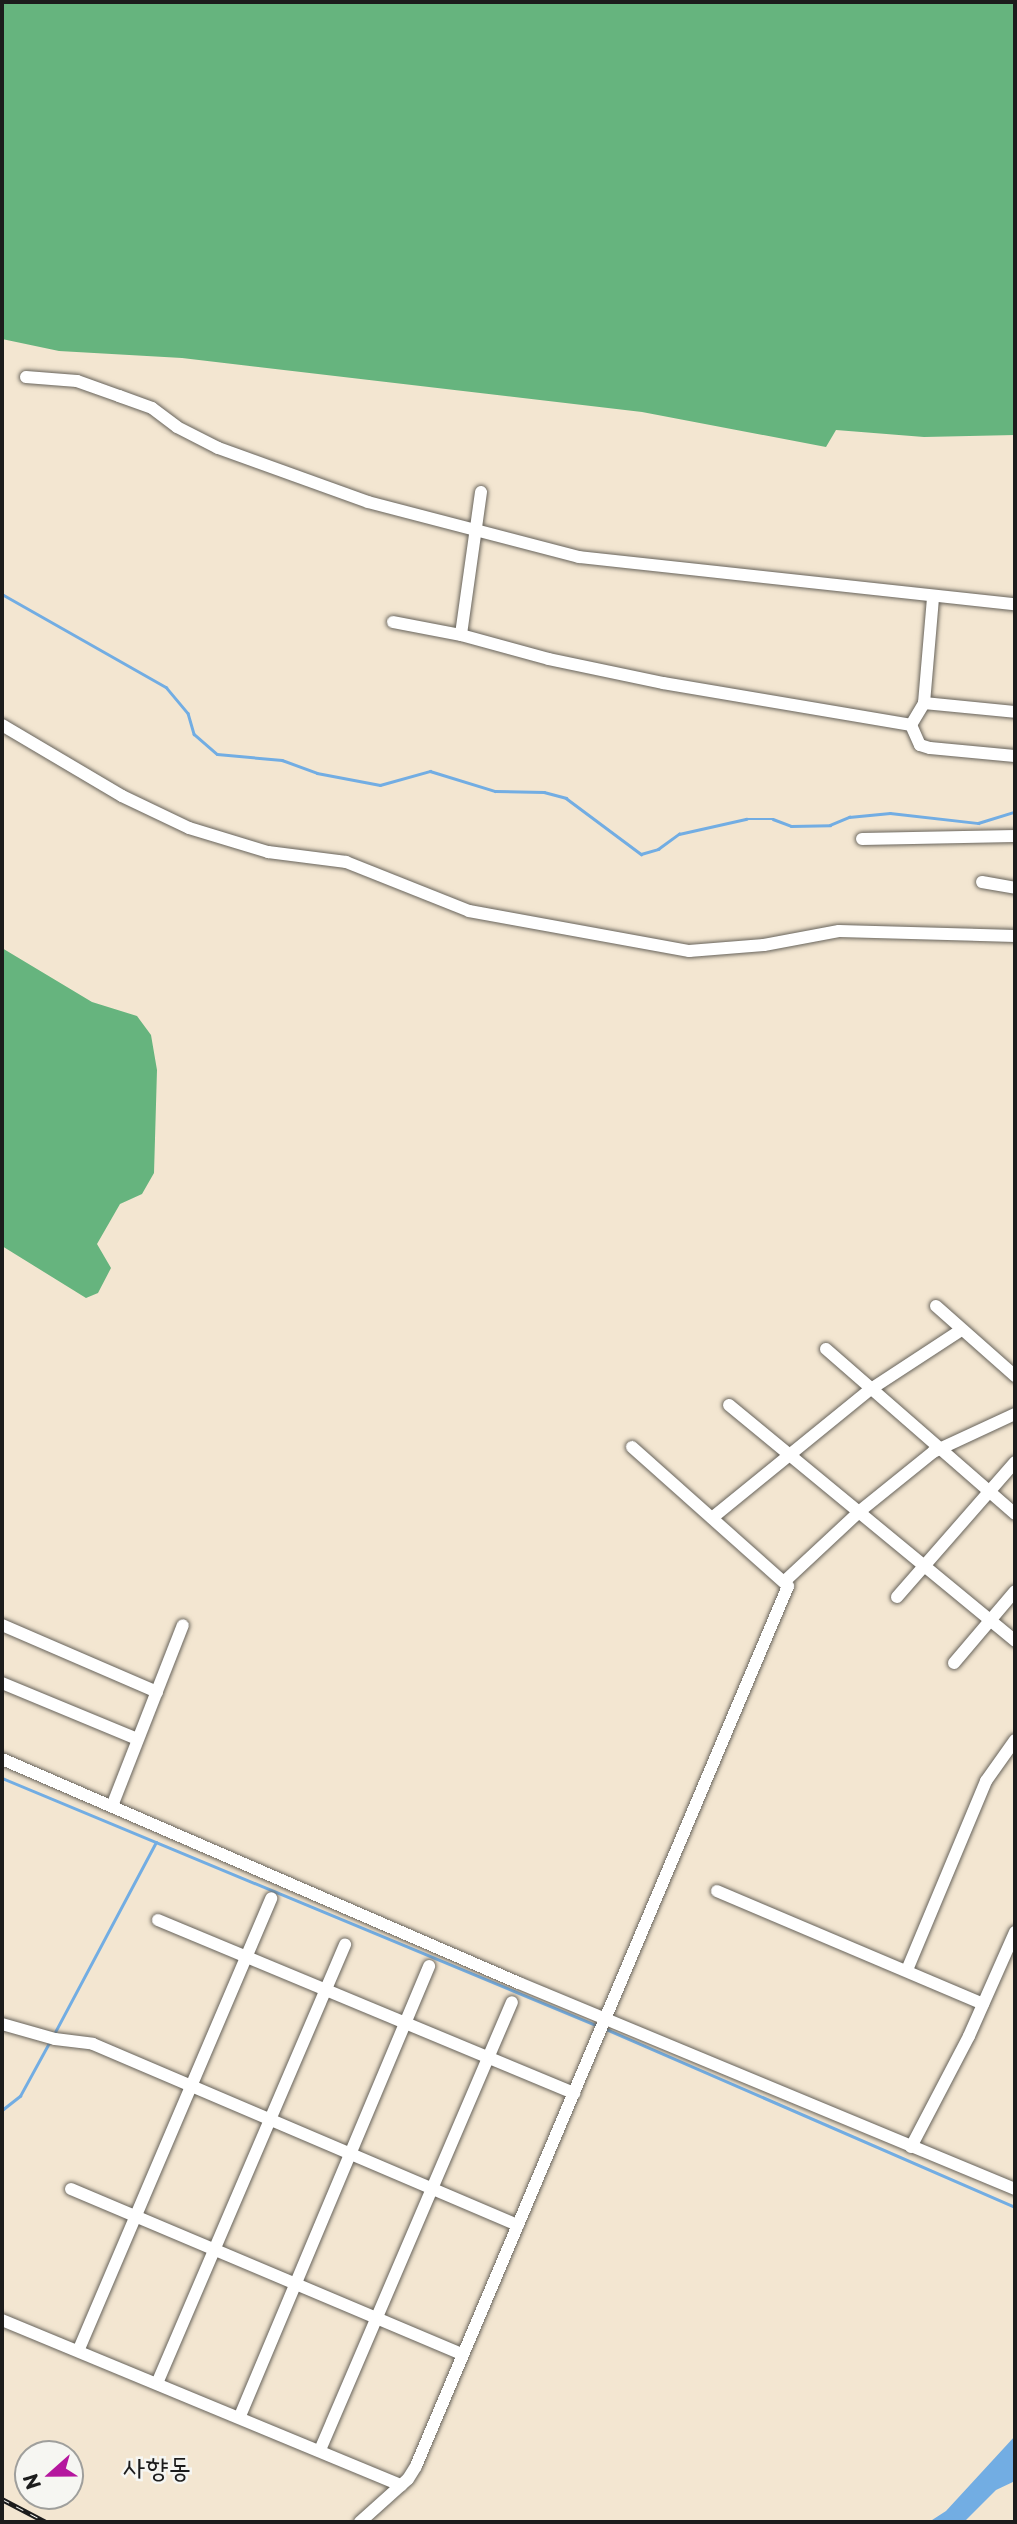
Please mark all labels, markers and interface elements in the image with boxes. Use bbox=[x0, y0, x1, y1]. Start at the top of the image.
north arrow bbox=[14, 2440, 84, 2510]
district label: 사향동 bbox=[123, 2449, 191, 2483]
text: N bbox=[15, 2470, 47, 2494]

